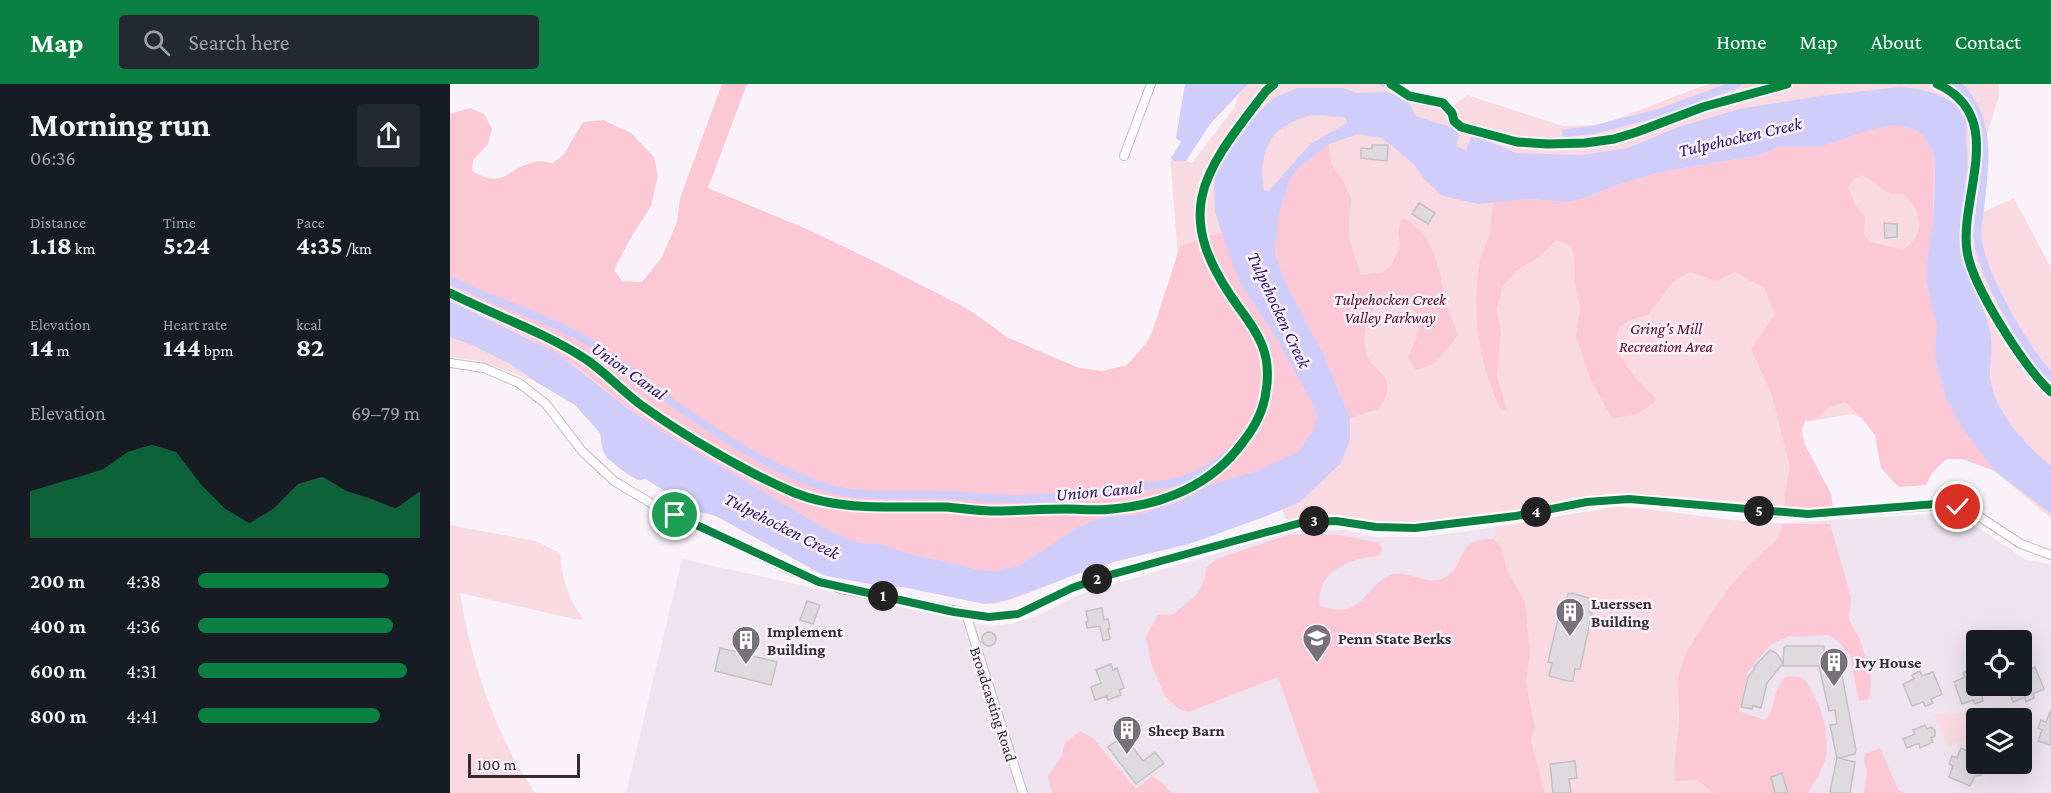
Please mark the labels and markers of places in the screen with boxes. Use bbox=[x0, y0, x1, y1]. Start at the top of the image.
pin bbox=[1932, 481, 1983, 532]
pin bbox=[649, 489, 700, 540]
pin: 5 bbox=[1744, 496, 1774, 526]
pin: 4 bbox=[1521, 497, 1551, 527]
pin: 3 bbox=[1299, 506, 1329, 536]
pin: 2 bbox=[1082, 564, 1112, 594]
pin: 1 bbox=[868, 581, 898, 611]
place label: Luerssen Building bbox=[1591, 595, 1652, 630]
building icon: Luerssen Building bbox=[1554, 596, 1586, 638]
school or university icon: Penn State Berks bbox=[1301, 622, 1333, 664]
place label: Implement Building bbox=[767, 623, 843, 658]
building icon: Implement Building bbox=[730, 624, 762, 666]
place label: Penn State Berks bbox=[1338, 630, 1452, 647]
building icon: Ivy House bbox=[1818, 646, 1850, 688]
place label: Ivy House bbox=[1855, 654, 1922, 671]
building icon: Sheep Barn bbox=[1111, 714, 1143, 756]
place label: Sheep Barn bbox=[1148, 722, 1225, 739]

